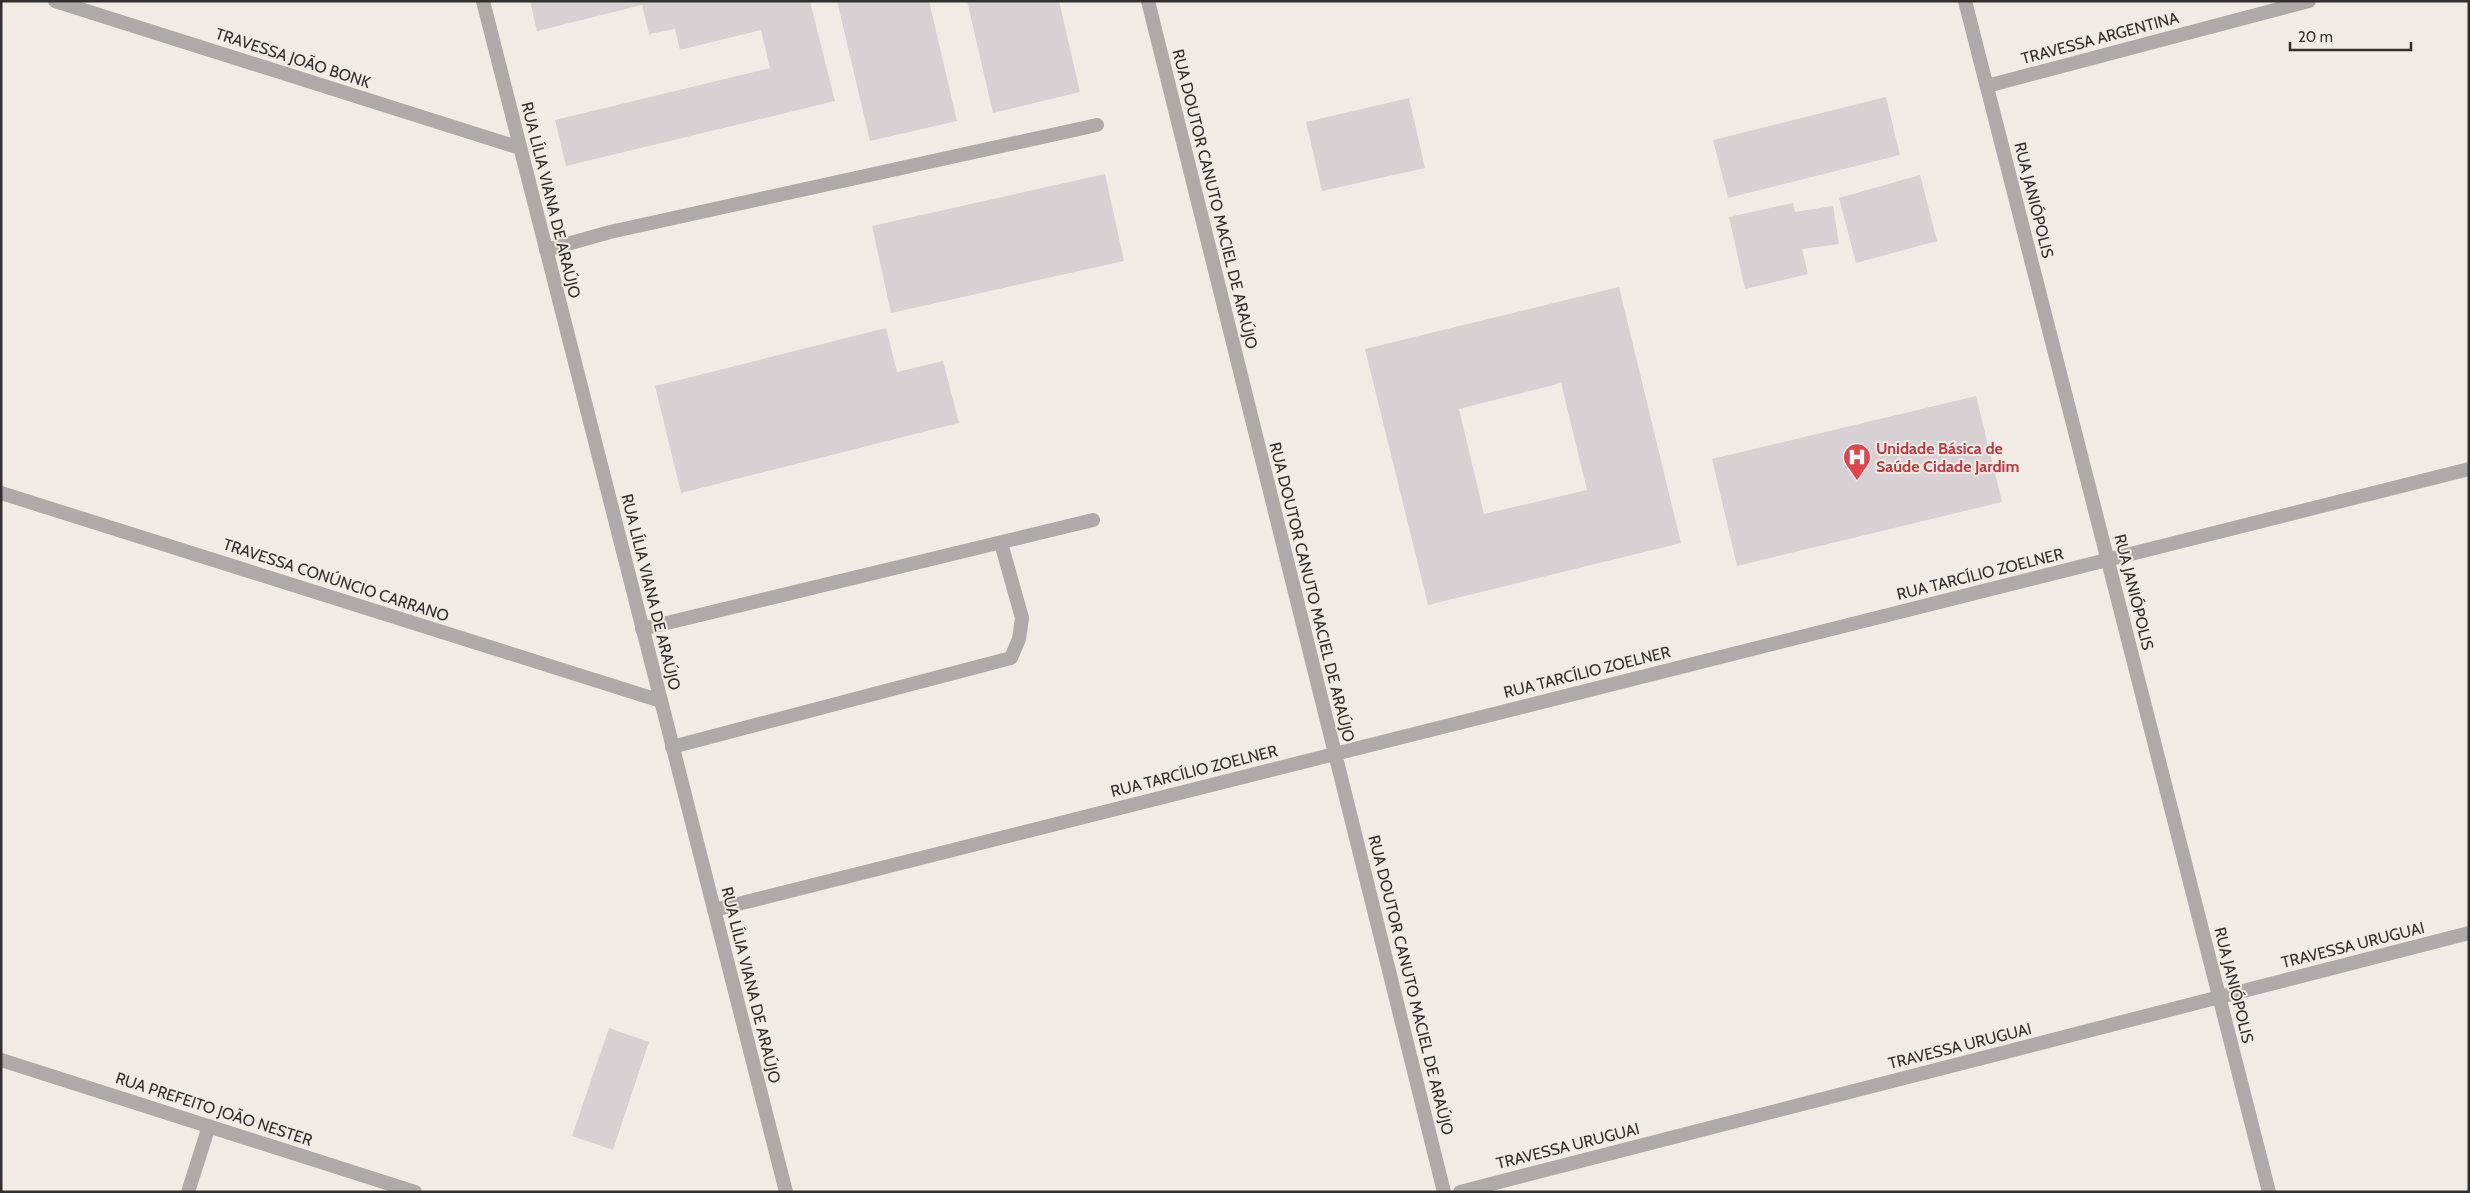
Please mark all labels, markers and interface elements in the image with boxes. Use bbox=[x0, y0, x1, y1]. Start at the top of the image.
street label: TRAVESSA ARGENTINA bbox=[2019, 8, 2181, 68]
scale bar bbox=[2290, 20, 2411, 52]
street label: TRAVESSA JOÃO BONK bbox=[213, 24, 373, 92]
text: 20 m bbox=[2298, 28, 2333, 46]
street label: RUA DOUTOR CANUTO MACIEL DE ARAÚJO bbox=[1168, 47, 1262, 351]
street label: RUA LÍLIA VIANA DE ARAÚJO bbox=[517, 100, 585, 300]
street label: RUA JANIÓPOLIS bbox=[2010, 140, 2058, 260]
place label: Unidade Básica de Saúde Cidade Jardim bbox=[1876, 439, 2019, 476]
street label: RUA DOUTOR CANUTO MACIEL DE ARAÚJO bbox=[1265, 440, 1359, 744]
hospital icon: Unidade Básica de Saúde Cidade Jardim bbox=[1842, 442, 1872, 481]
street label: RUA LÍLIA VIANA DE ARAÚJO bbox=[617, 492, 685, 692]
street label: RUA JANIÓPOLIS bbox=[2110, 532, 2158, 652]
street label: TRAVESSA CONÚNCIO CARRANO bbox=[221, 534, 451, 626]
street label: RUA TARCÍLIO ZOELNER bbox=[1895, 544, 2066, 604]
street label: RUA TARCÍLIO ZOELNER bbox=[1502, 642, 1673, 702]
street label: RUA TARCÍLIO ZOELNER bbox=[1109, 741, 1280, 801]
street label: RUA DOUTOR CANUTO MACIEL DE ARAÚJO bbox=[1364, 833, 1458, 1137]
street label: RUA LÍLIA VIANA DE ARAÚJO bbox=[717, 885, 785, 1085]
street label: TRAVESSA URUGUAI bbox=[2279, 918, 2427, 972]
street label: RUA JANIÓPOLIS bbox=[2210, 925, 2258, 1045]
street label: TRAVESSA URUGUAI bbox=[1886, 1019, 2034, 1073]
street label: RUA PREFEITO JOÃO NESTER bbox=[113, 1068, 315, 1150]
street label: TRAVESSA URUGUAI bbox=[1494, 1119, 1642, 1173]

